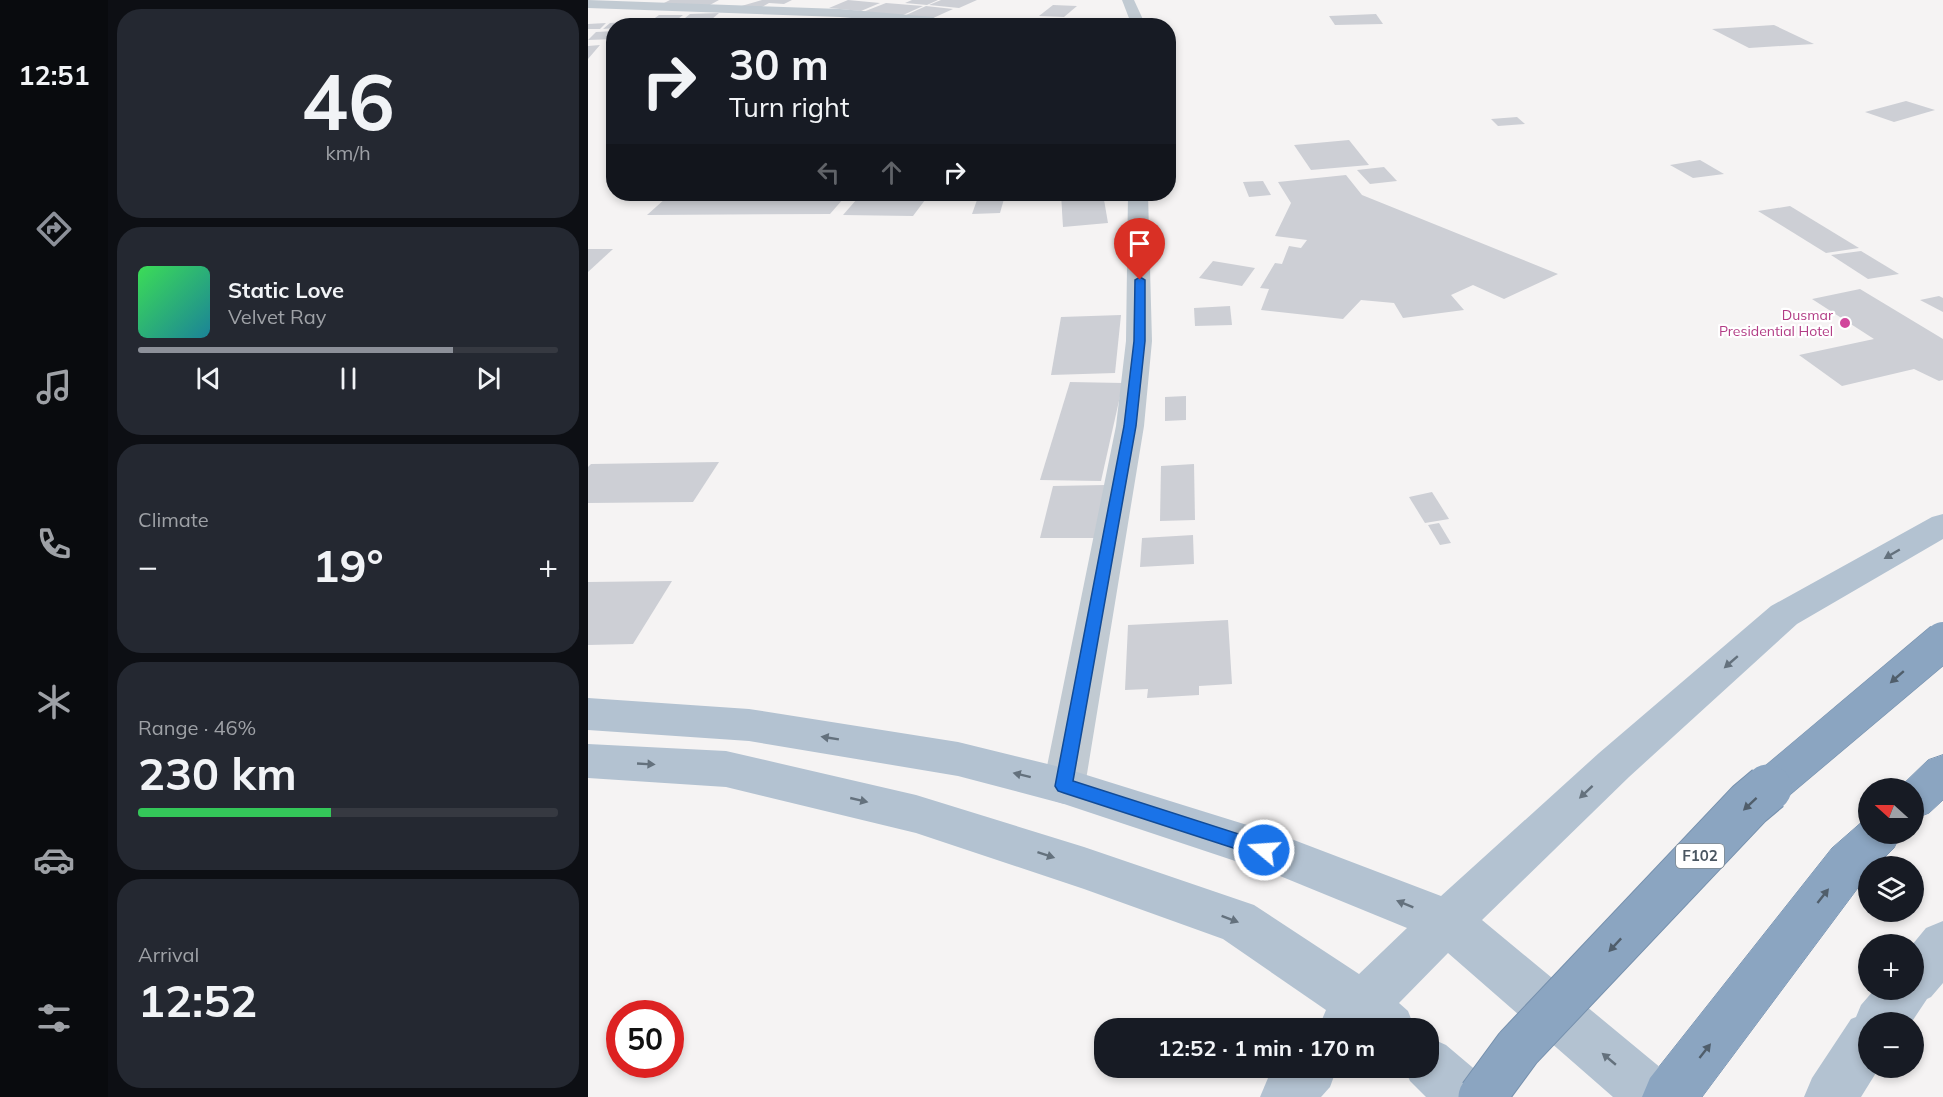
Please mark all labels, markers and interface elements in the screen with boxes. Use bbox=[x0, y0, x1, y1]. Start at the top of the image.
text: 30 m bbox=[729, 38, 829, 91]
icon: right bbox=[630, 42, 708, 120]
text: 46 bbox=[301, 52, 395, 150]
text: 12:51 bbox=[18, 58, 90, 92]
text: Turn right bbox=[729, 90, 849, 124]
text: km/h bbox=[325, 140, 371, 165]
icon: left bbox=[812, 156, 845, 189]
icon: ahead bbox=[875, 156, 908, 189]
icon: right bbox=[938, 156, 971, 189]
icon: directions bbox=[33, 208, 75, 250]
pin bbox=[1114, 218, 1165, 280]
icon: arrive bbox=[1123, 227, 1156, 260]
text: Static Love bbox=[228, 276, 344, 304]
text: Velvet Ray bbox=[228, 304, 326, 329]
place label: Dusmar Presidential Hotel bbox=[1719, 306, 1834, 340]
marker: Dusmar Presidential Hotel bbox=[1838, 316, 1852, 330]
icon: previous bbox=[192, 362, 225, 395]
icon: pause bbox=[332, 362, 365, 395]
icon: next bbox=[472, 362, 505, 395]
icon: music bbox=[33, 366, 75, 408]
text: Climate bbox=[138, 507, 209, 532]
icon: phone bbox=[33, 523, 75, 565]
text: 19° bbox=[312, 537, 384, 593]
text: − bbox=[138, 545, 158, 586]
text: + bbox=[538, 545, 558, 586]
one-way arrow bbox=[1884, 548, 1900, 559]
one-way arrow bbox=[1724, 655, 1739, 668]
one-way arrow bbox=[1890, 670, 1905, 683]
icon: climate bbox=[33, 681, 75, 723]
text: Range · 46% bbox=[138, 715, 256, 740]
one-way arrow bbox=[821, 733, 840, 742]
text: 230 km bbox=[138, 745, 297, 801]
one-way arrow bbox=[637, 760, 656, 769]
one-way arrow bbox=[1013, 769, 1031, 779]
north arrow bbox=[1858, 778, 1924, 844]
map controls bbox=[1858, 778, 1924, 1078]
one-way arrow bbox=[1579, 784, 1593, 798]
one-way arrow bbox=[849, 796, 868, 806]
one-way arrow bbox=[1743, 797, 1757, 811]
position arrow bbox=[1232, 818, 1296, 882]
icon: car bbox=[33, 839, 75, 881]
road number: F102 bbox=[1676, 844, 1724, 868]
one-way arrow bbox=[1037, 851, 1055, 860]
button: layers bbox=[1858, 856, 1924, 922]
one-way arrow bbox=[1817, 888, 1830, 904]
one-way arrow bbox=[1396, 899, 1414, 908]
one-way arrow bbox=[1221, 915, 1239, 924]
button: + bbox=[1858, 934, 1924, 1000]
one-way arrow bbox=[1608, 938, 1622, 953]
text: Arrival bbox=[138, 942, 199, 967]
text: 12:52 bbox=[138, 972, 257, 1028]
icon: filters bbox=[33, 997, 75, 1039]
speed limit sign: 50 bbox=[606, 1000, 684, 1078]
button: − bbox=[1858, 1012, 1924, 1078]
text: 12:52 · 1 min · 170 m bbox=[1158, 1034, 1375, 1062]
one-way arrow bbox=[1698, 1043, 1710, 1058]
one-way arrow bbox=[1602, 1053, 1617, 1066]

